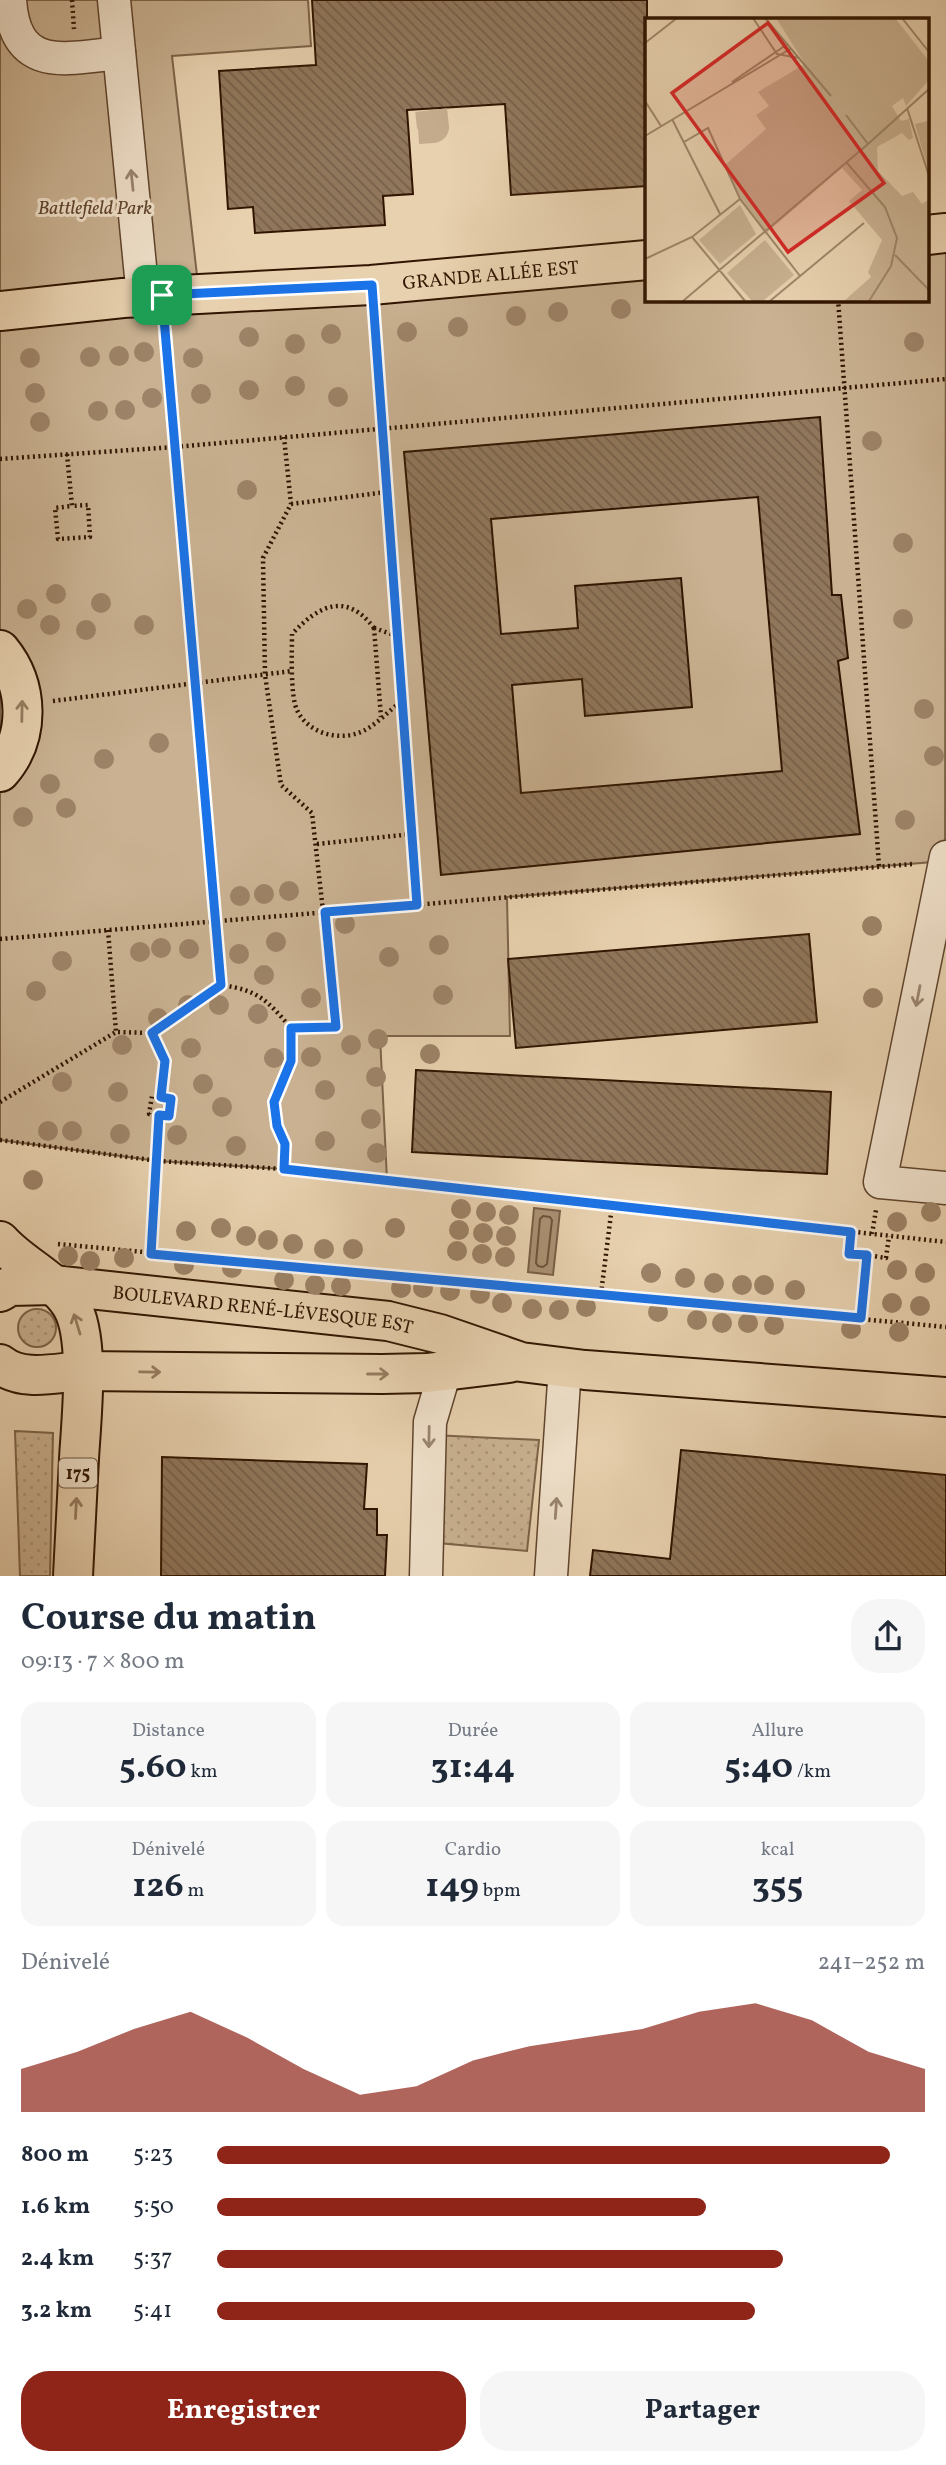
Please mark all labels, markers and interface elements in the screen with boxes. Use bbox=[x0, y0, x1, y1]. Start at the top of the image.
inset map bbox=[645, 18, 928, 301]
one-way arrow bbox=[125, 169, 138, 192]
park label: Battlefield Park bbox=[38, 196, 152, 222]
street label: GRANDE ALLÉE EST bbox=[401, 255, 580, 297]
pin bbox=[132, 265, 192, 325]
icon: arrive bbox=[143, 276, 181, 314]
one-way arrow bbox=[15, 700, 29, 723]
one-way arrow bbox=[911, 984, 924, 1007]
street label: BOULEVARD RENÉ-LÉVESQUE EST bbox=[111, 1280, 416, 1342]
one-way arrow bbox=[70, 1313, 83, 1335]
one-way arrow bbox=[139, 1365, 162, 1379]
one-way arrow bbox=[366, 1367, 389, 1380]
one-way arrow bbox=[423, 1425, 436, 1448]
road number: 175 bbox=[59, 1458, 97, 1488]
one-way arrow bbox=[70, 1497, 83, 1520]
one-way arrow bbox=[550, 1497, 563, 1520]
text: Course du matin bbox=[21, 1593, 317, 1646]
button: share bbox=[851, 1599, 925, 1673]
text: 09:13 · 7 × 800 m bbox=[21, 1646, 185, 1678]
text: Distance bbox=[132, 1718, 205, 1744]
text: Durée bbox=[448, 1718, 498, 1744]
text: Allure bbox=[751, 1718, 804, 1744]
text: 5.60 bbox=[119, 1744, 187, 1792]
text: 31:44 bbox=[431, 1744, 515, 1792]
text: 5:40 bbox=[724, 1744, 793, 1792]
text: km bbox=[187, 1759, 218, 1785]
text: /km bbox=[793, 1759, 831, 1785]
text: Dénivelé bbox=[132, 1837, 205, 1863]
text: Cardio bbox=[445, 1837, 501, 1863]
text: kcal bbox=[761, 1837, 795, 1863]
text: 126 bbox=[132, 1863, 184, 1911]
text: 149 bbox=[425, 1863, 479, 1911]
text: 355 bbox=[752, 1863, 803, 1911]
text: m bbox=[184, 1878, 204, 1904]
text: bpm bbox=[479, 1878, 521, 1904]
text: Dénivelé bbox=[21, 1947, 110, 1979]
text: 241–252 m bbox=[818, 1947, 925, 1979]
text: 800 m bbox=[21, 2139, 89, 2171]
text: 5:23 bbox=[133, 2139, 173, 2171]
text: 1.6 km bbox=[21, 2191, 90, 2223]
text: 5:50 bbox=[133, 2191, 174, 2223]
text: 2.4 km bbox=[21, 2243, 94, 2275]
text: 5:37 bbox=[133, 2243, 172, 2275]
text: 3.2 km bbox=[21, 2295, 92, 2327]
text: 5:41 bbox=[133, 2295, 172, 2327]
button: Enregistrer bbox=[21, 2371, 466, 2451]
button: Partager bbox=[480, 2371, 925, 2451]

